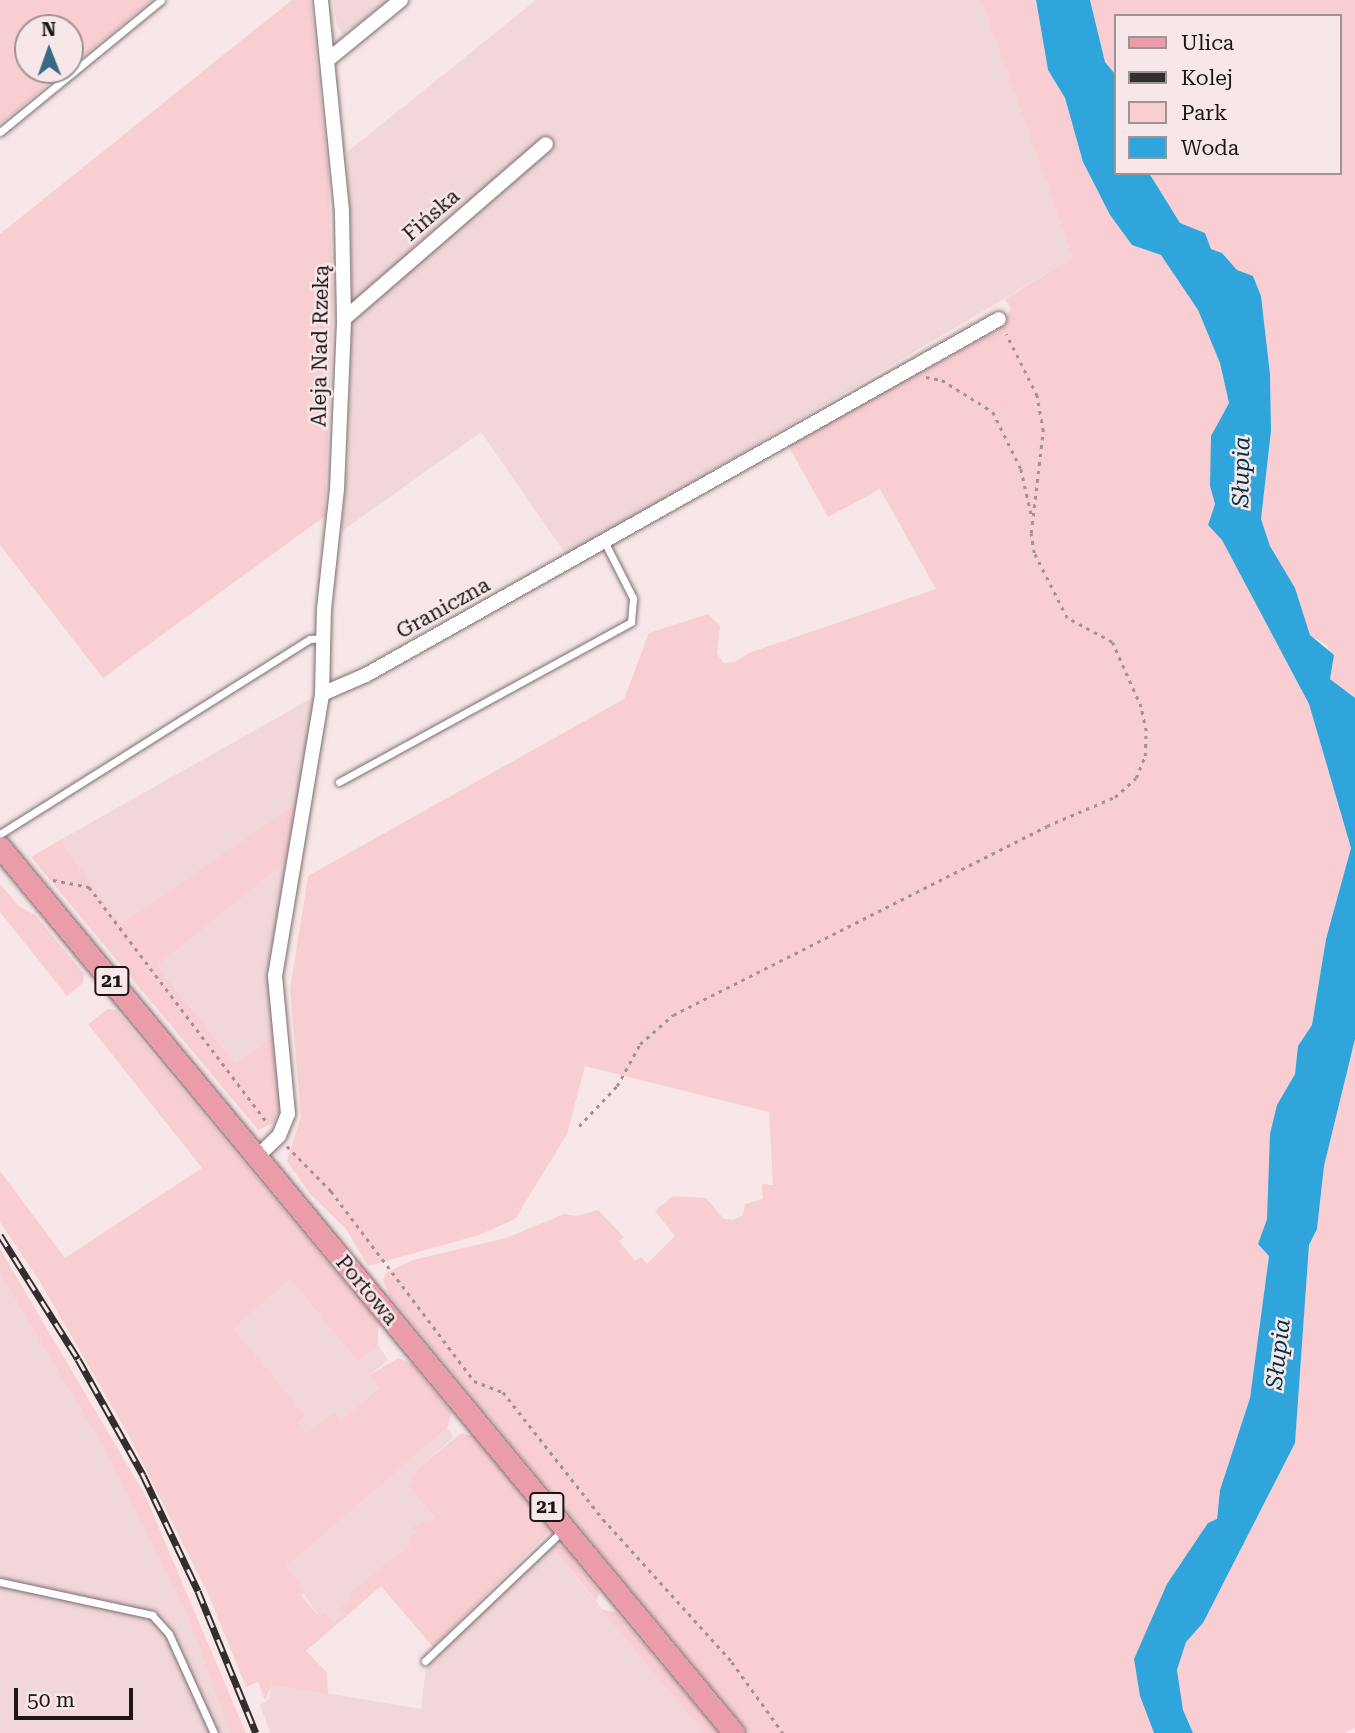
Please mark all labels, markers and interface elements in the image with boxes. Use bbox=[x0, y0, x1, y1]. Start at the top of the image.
north arrow bbox=[14, 14, 84, 84]
legend bbox=[1114, 14, 1341, 175]
text: N bbox=[41, 18, 56, 41]
text: Ulica bbox=[1181, 31, 1234, 55]
text: Kolej bbox=[1181, 66, 1233, 90]
text: Park bbox=[1181, 101, 1227, 125]
text: Woda bbox=[1181, 136, 1239, 160]
street label: Fińska bbox=[398, 184, 464, 246]
street label: Aleja Nad Rzeką bbox=[306, 265, 334, 427]
water label: Słupia bbox=[1228, 436, 1256, 508]
street label: Graniczna bbox=[392, 572, 494, 644]
road number: 21 bbox=[93, 965, 131, 996]
street label: Portowa bbox=[331, 1250, 403, 1330]
water label: Słupia bbox=[1261, 1317, 1297, 1391]
road number: 21 bbox=[528, 1492, 566, 1522]
scale bar bbox=[18, 1674, 136, 1718]
text: 50 m bbox=[27, 1688, 75, 1712]

